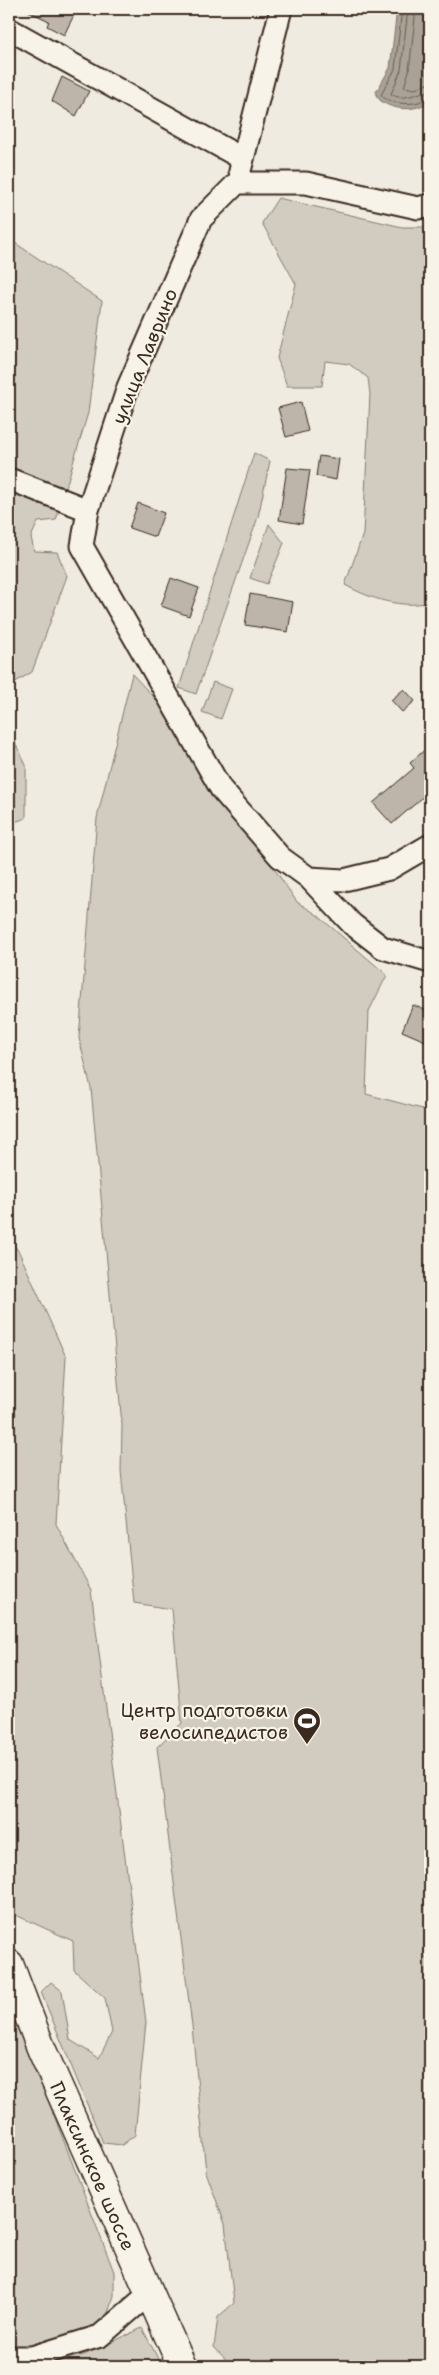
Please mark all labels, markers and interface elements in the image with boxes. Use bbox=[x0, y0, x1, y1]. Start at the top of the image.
street label: улица Лаврино bbox=[106, 285, 183, 428]
place label: Центр подготовки велосипедистов bbox=[120, 1698, 288, 1745]
sports icon: Центр подготовки велосипедистов bbox=[292, 1706, 322, 1745]
street label: Плаксинское шоссе bbox=[44, 2078, 141, 2255]

